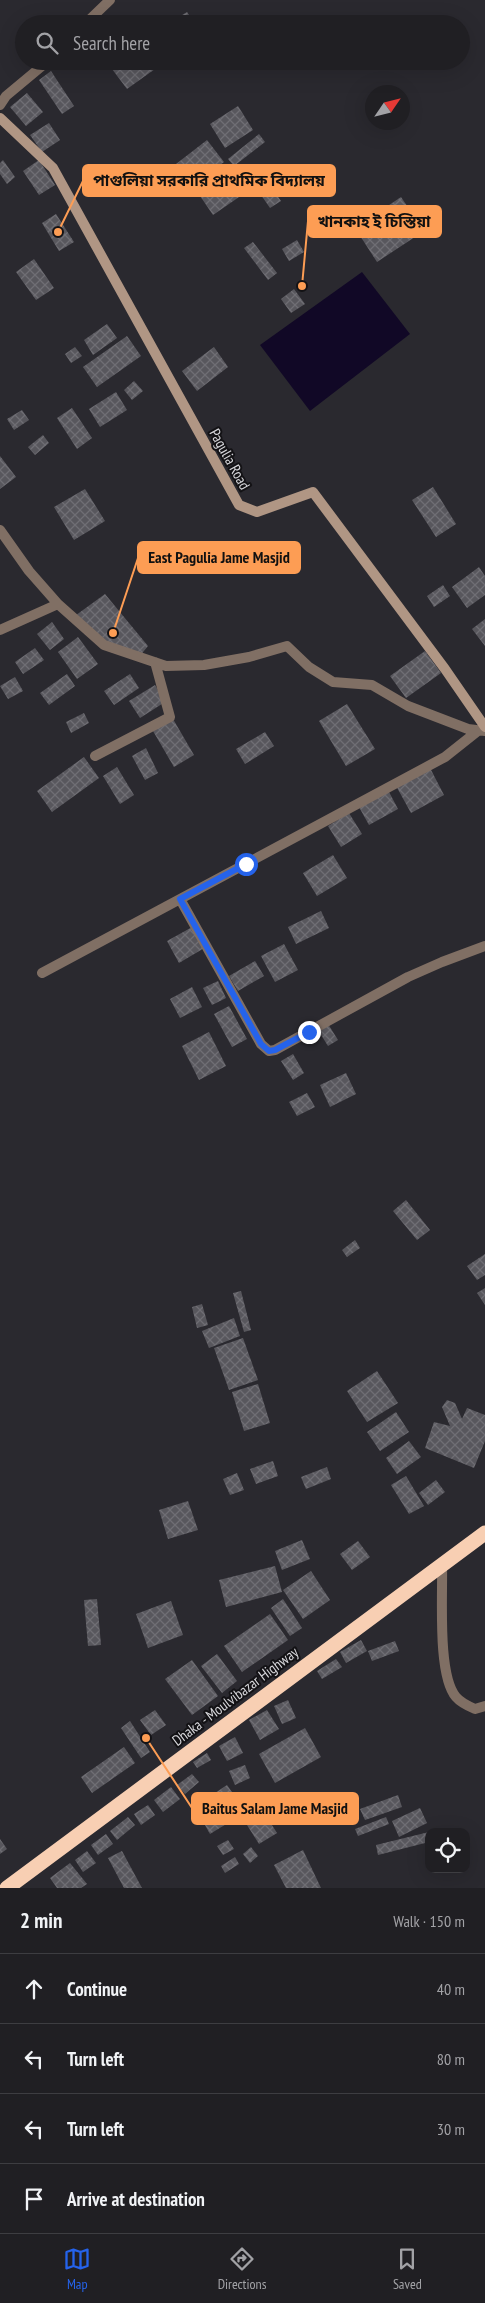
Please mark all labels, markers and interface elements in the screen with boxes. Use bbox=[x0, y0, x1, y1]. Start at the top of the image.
search box bbox=[15, 15, 470, 70]
icon: search bbox=[33, 29, 61, 57]
text: Search here bbox=[73, 31, 150, 55]
north arrow bbox=[365, 85, 410, 130]
callout: পাগুলিয়া সরকারি প্রাথমিক বিদ্যালয় bbox=[83, 165, 335, 196]
text: পাগুলিয়া সরকারি প্রাথমিক বিদ্যালয় bbox=[93, 170, 326, 190]
callout: খানকাহ ই চিস্তিয়া bbox=[308, 206, 441, 237]
text: খানকাহ ই চিস্তিয়া bbox=[317, 211, 431, 231]
street label: Pagulia Road bbox=[205, 425, 255, 493]
callout: East Pagulia Jame Masjid bbox=[138, 542, 300, 573]
text: East Pagulia Jame Masjid bbox=[148, 547, 290, 567]
route start bbox=[235, 853, 258, 876]
route end bbox=[298, 1021, 321, 1044]
street label: Dhaka - Moulvibazar Highway bbox=[168, 1642, 302, 1750]
callout: Baitus Salam Jame Masjid bbox=[192, 1793, 358, 1824]
text: Baitus Salam Jame Masjid bbox=[202, 1798, 348, 1818]
map controls bbox=[425, 1828, 470, 1873]
button: locate bbox=[425, 1828, 470, 1873]
text: 2 min bbox=[20, 1907, 62, 1934]
text: Walk · 150 m bbox=[393, 1911, 465, 1931]
icon: ahead bbox=[20, 1975, 48, 2003]
text: Continue bbox=[67, 1977, 127, 2001]
text: 40 m bbox=[437, 1979, 465, 1999]
icon: left bbox=[20, 2045, 48, 2073]
text: Turn left bbox=[67, 2047, 124, 2071]
text: 80 m bbox=[437, 2049, 465, 2069]
icon: left bbox=[20, 2115, 48, 2143]
text: Turn left bbox=[67, 2117, 124, 2141]
text: 30 m bbox=[437, 2119, 465, 2139]
icon: arrive bbox=[20, 2185, 48, 2213]
text: Arrive at destination bbox=[67, 2187, 205, 2211]
tab: Map bbox=[63, 2245, 91, 2293]
tab: Directions bbox=[218, 2245, 266, 2293]
tab: Saved bbox=[393, 2245, 422, 2293]

